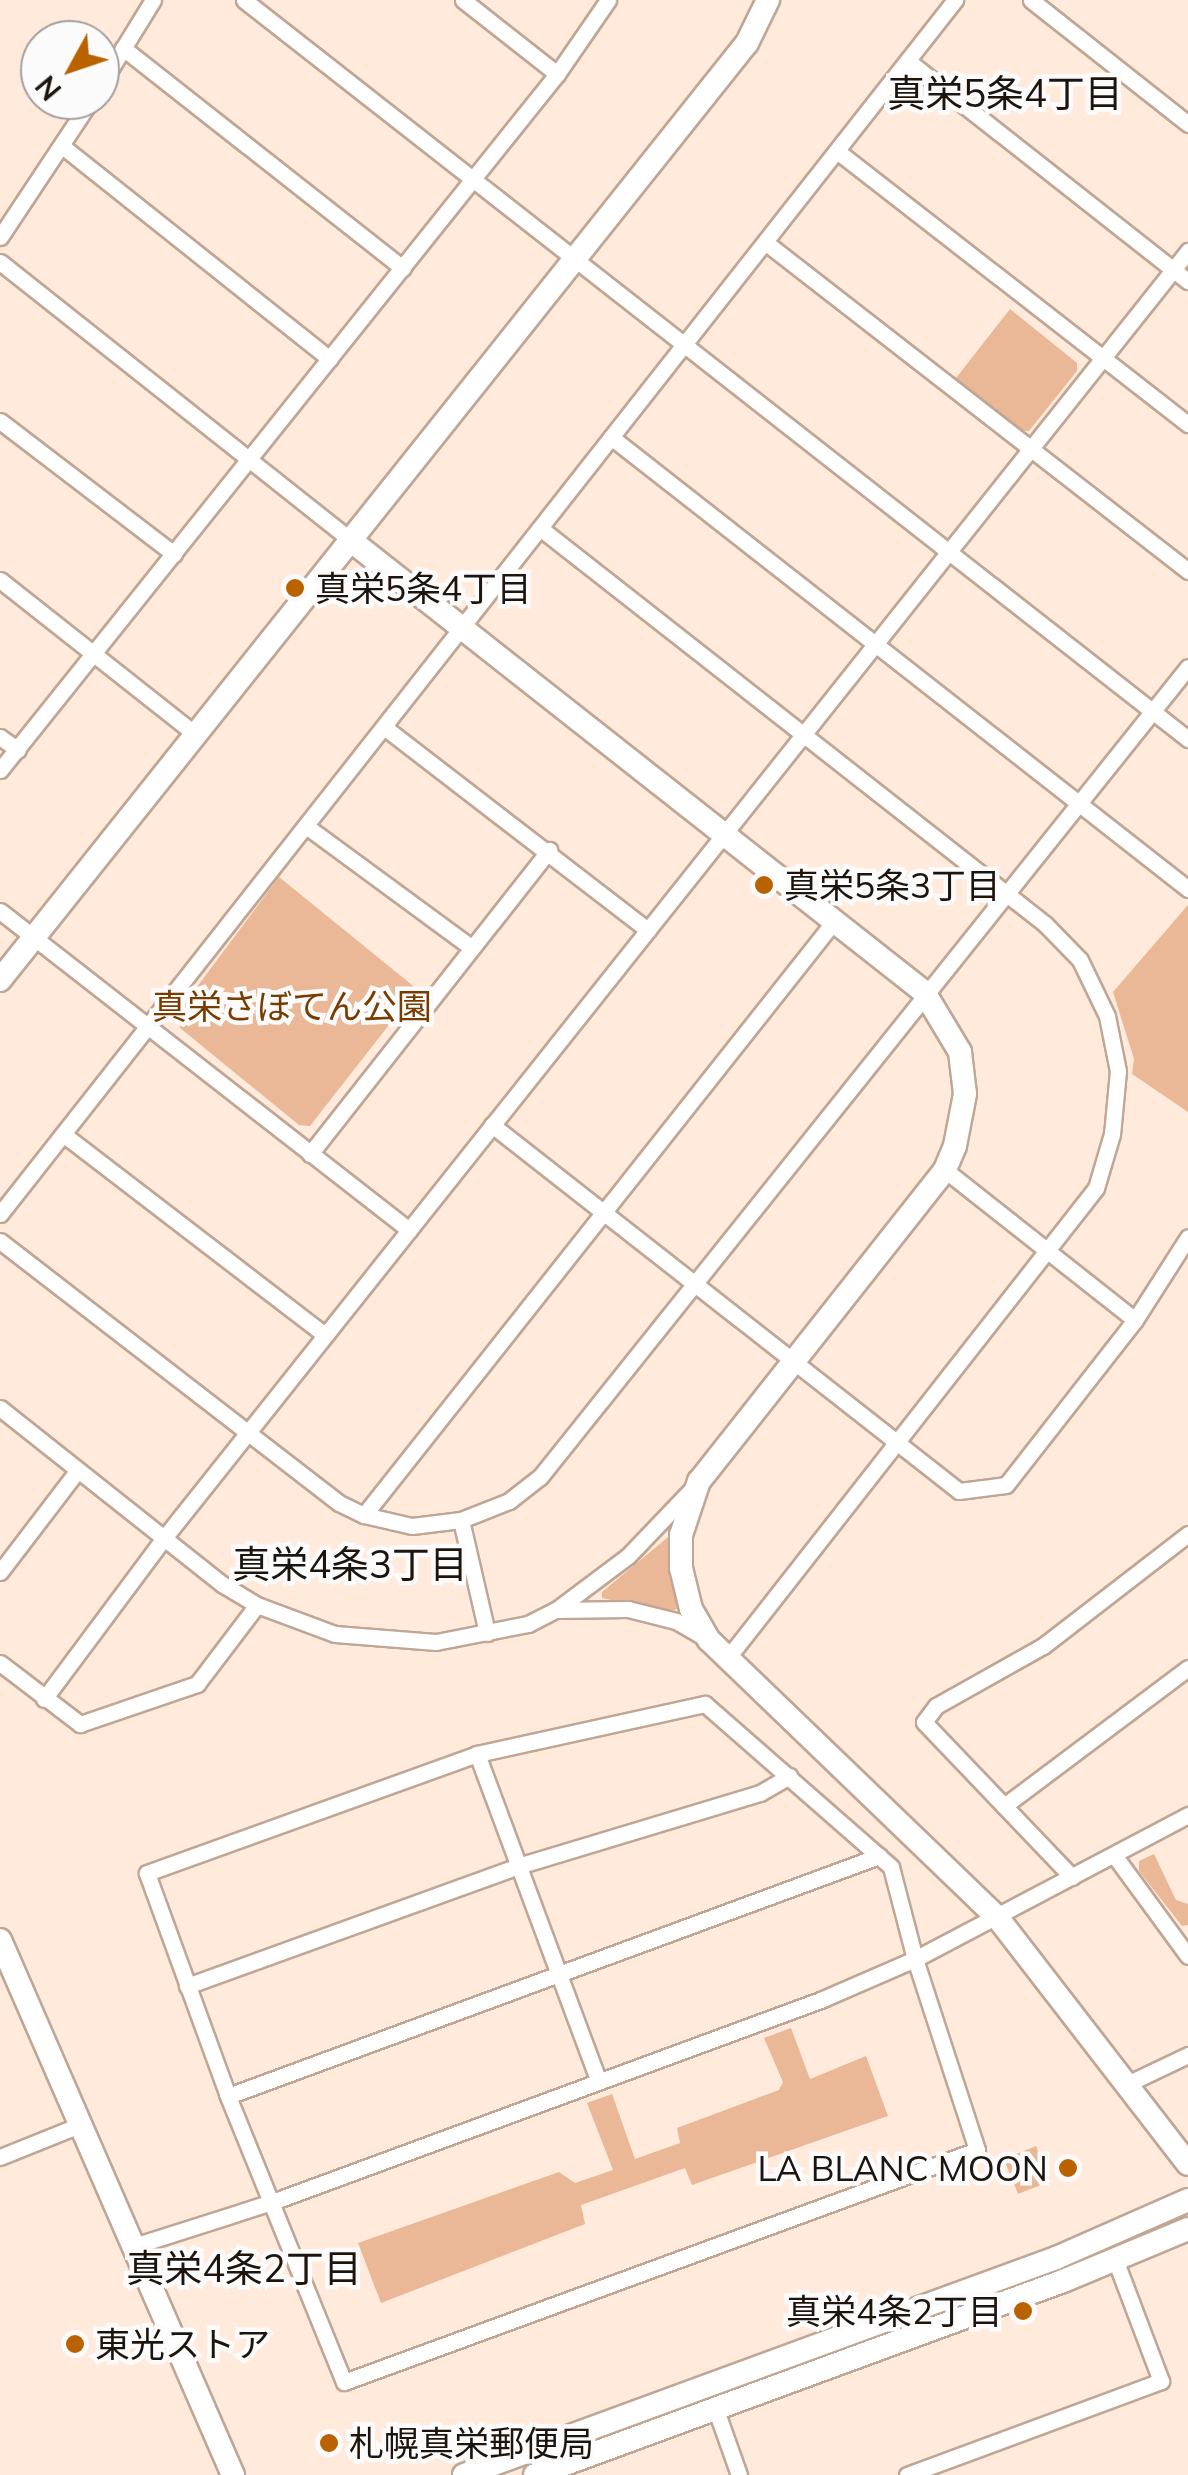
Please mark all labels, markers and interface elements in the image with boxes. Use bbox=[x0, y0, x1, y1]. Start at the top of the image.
north arrow bbox=[20, 20, 120, 120]
text: N bbox=[28, 69, 68, 108]
district label: 真栄5条4丁目 bbox=[887, 71, 1123, 117]
place label: 真栄5条4丁目 bbox=[315, 567, 532, 609]
marker: 真栄5条4丁目 bbox=[284, 577, 306, 599]
place label: 真栄5条3丁目 bbox=[784, 864, 1001, 906]
marker: 真栄5条3丁目 bbox=[753, 874, 775, 896]
park label: 真栄さぼてん公園 bbox=[152, 985, 432, 1027]
district label: 真栄4条3丁目 bbox=[232, 1542, 468, 1588]
place label: LA BLANC MOON bbox=[757, 2147, 1048, 2189]
marker: LA BLANC MOON bbox=[1057, 2157, 1079, 2179]
district label: 真栄4条2丁目 bbox=[126, 2246, 362, 2292]
place label: 真栄4条2丁目 bbox=[786, 2290, 1003, 2332]
marker: 真栄4条2丁目 bbox=[1012, 2300, 1034, 2322]
place label: 東光ストア bbox=[95, 2323, 270, 2365]
marker: 東光ストア bbox=[64, 2333, 86, 2355]
place label: 札幌真栄郵便局 bbox=[349, 2422, 594, 2464]
marker: 札幌真栄郵便局 bbox=[318, 2432, 340, 2454]

